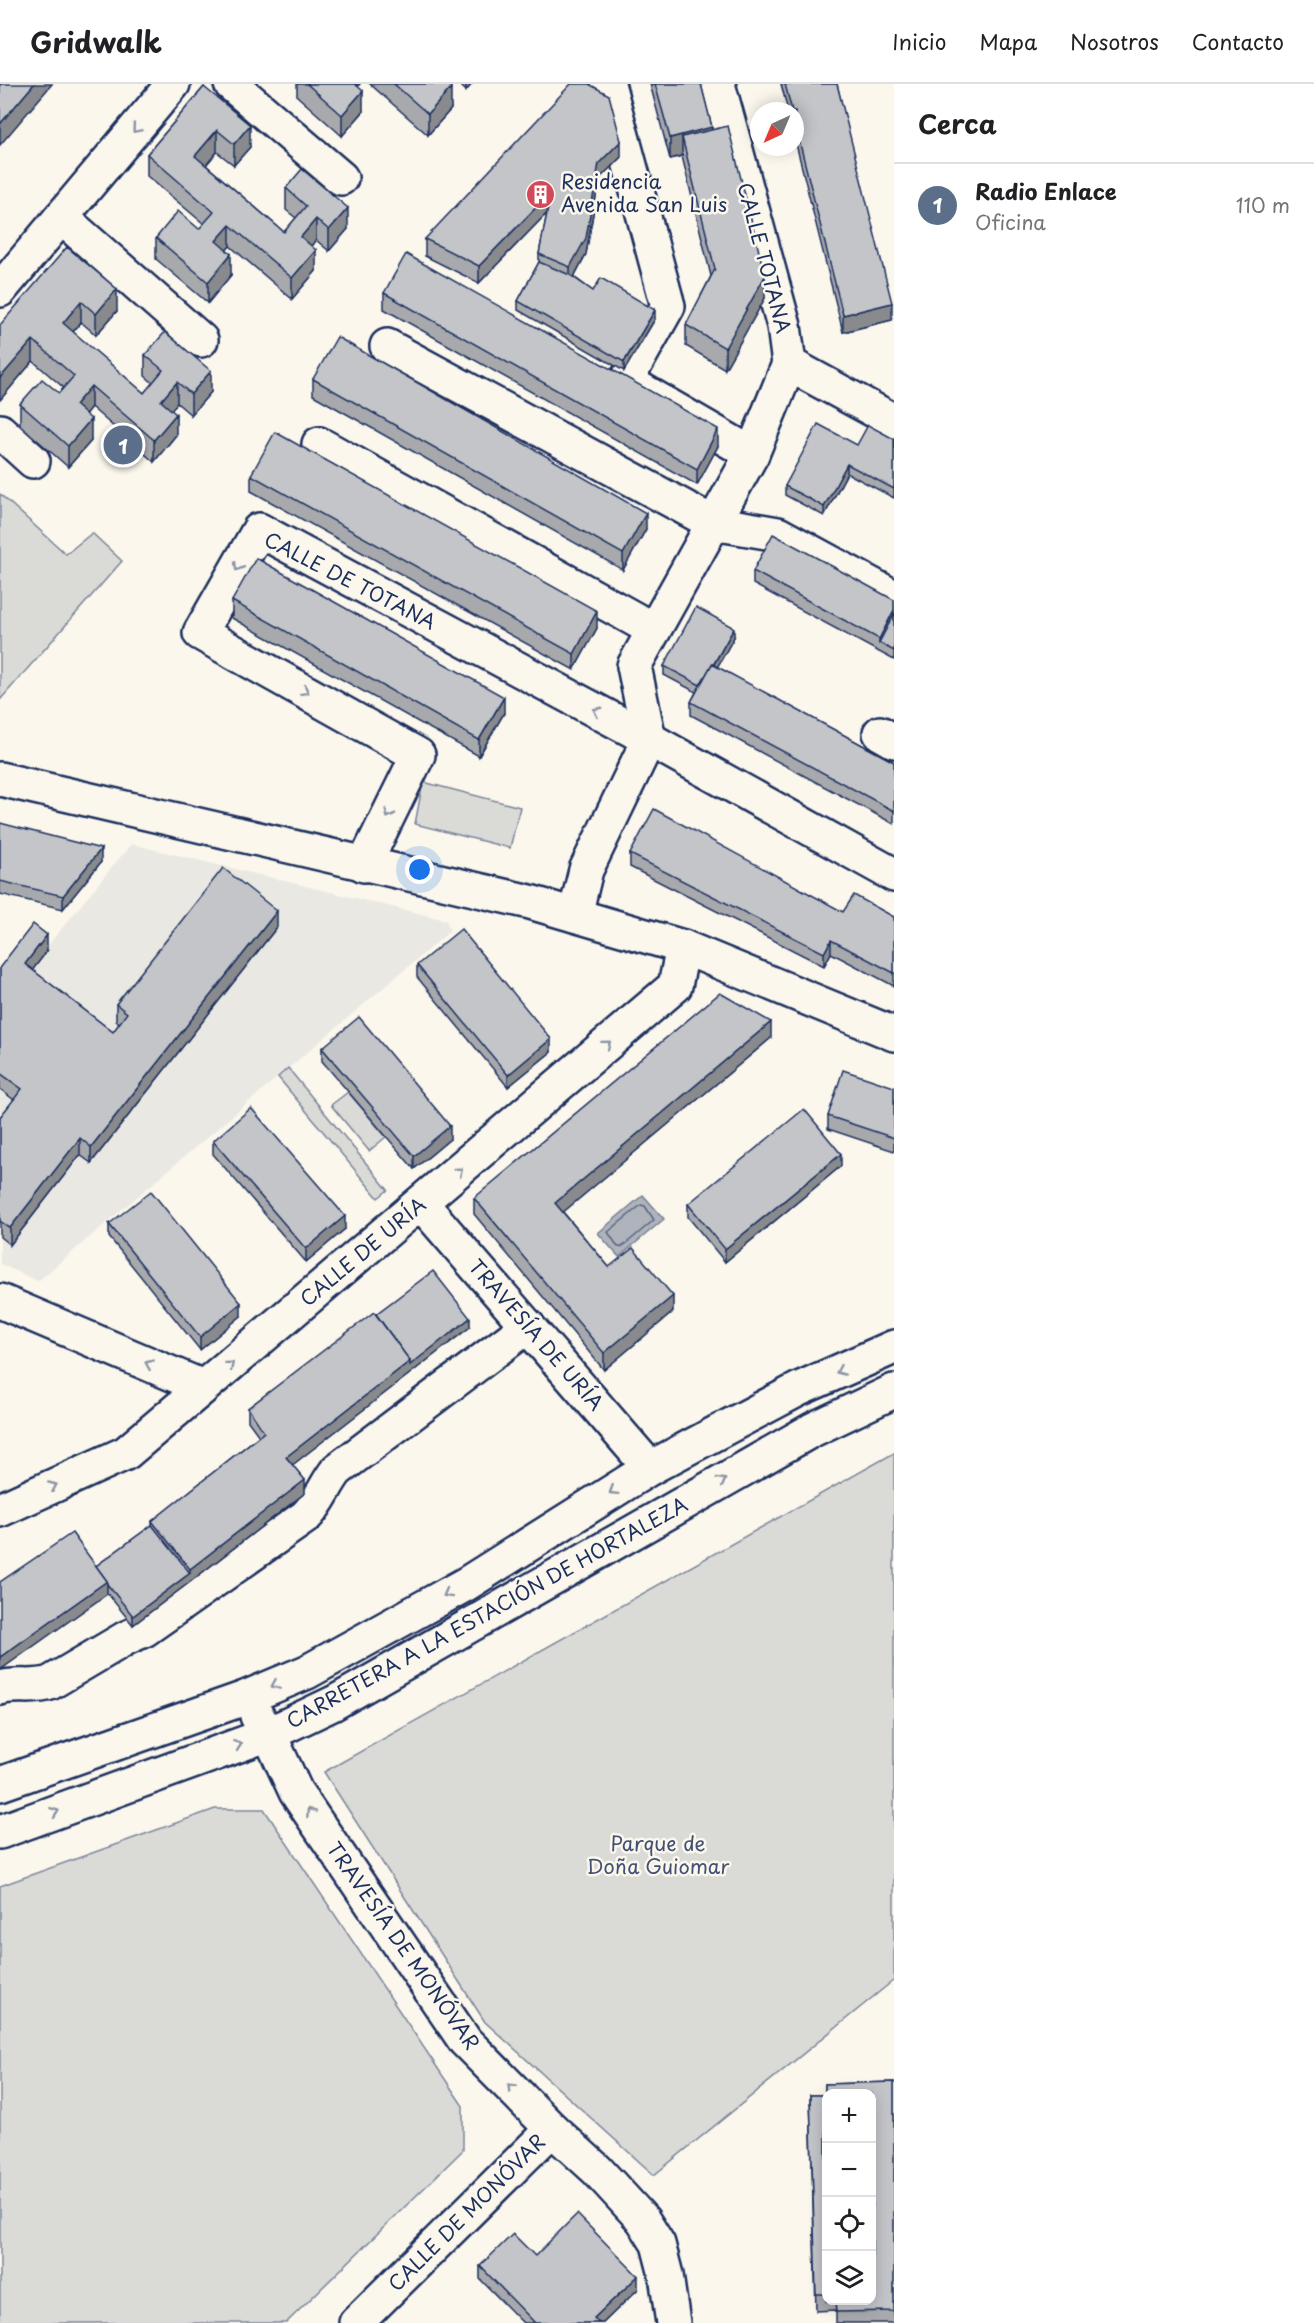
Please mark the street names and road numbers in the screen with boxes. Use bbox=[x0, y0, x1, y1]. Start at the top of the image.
street label: CALLE TOTANA bbox=[730, 179, 799, 336]
street label: CALLE DE TOTANA bbox=[259, 524, 442, 637]
street label: CALLE DE URÍA bbox=[293, 1190, 432, 1313]
street label: TRAVESÍA DE URÍA bbox=[462, 1252, 611, 1417]
street label: CARRETERA A LA ESTACIÓN DE HORTALEZA bbox=[281, 1489, 693, 1735]
street label: TRAVESÍA DE MONÓVAR bbox=[320, 1835, 487, 2056]
street label: CALLE DE MONÓVAR bbox=[381, 2127, 552, 2298]

